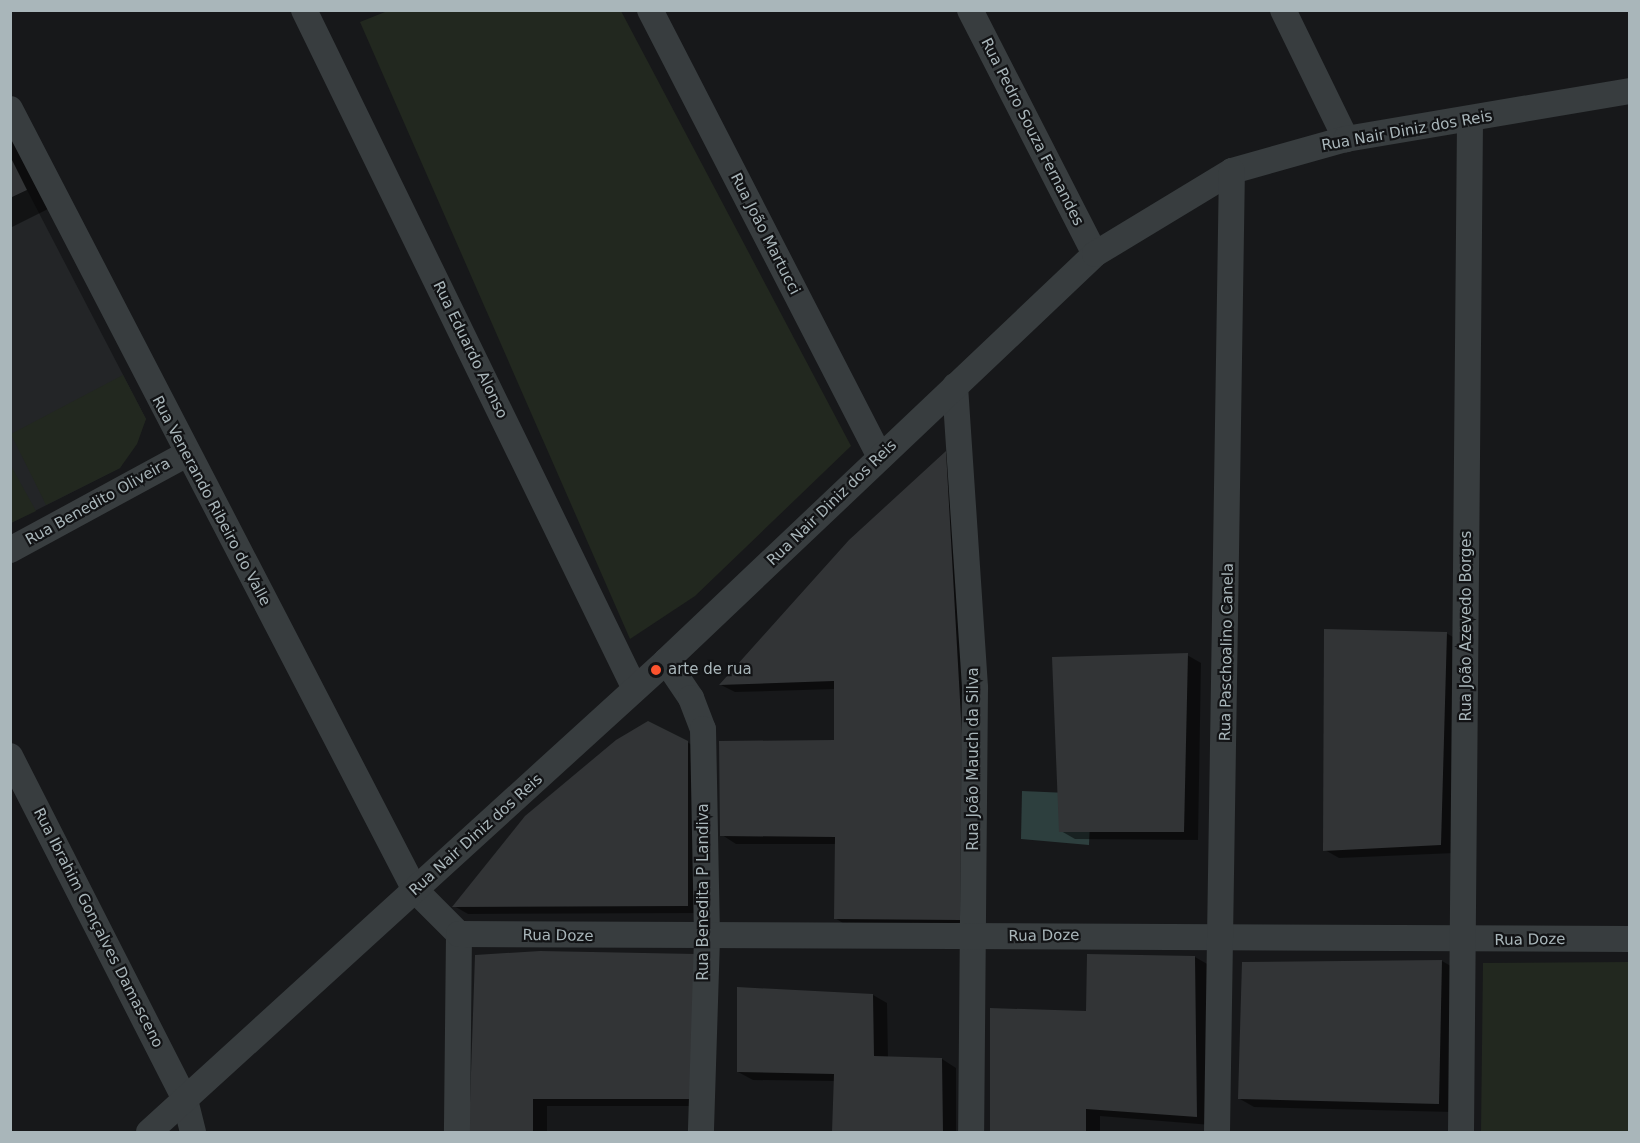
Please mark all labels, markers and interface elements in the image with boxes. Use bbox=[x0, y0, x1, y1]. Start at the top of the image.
street label: Rua Pedro Souza Fernandes bbox=[977, 35, 1087, 229]
street label: Rua Nair Diniz dos Reis bbox=[1320, 107, 1494, 155]
street label: Rua João Martucci bbox=[726, 170, 804, 298]
street label: Rua Eduardo Alonso bbox=[429, 278, 511, 422]
street label: Rua Venerando Ribeiro do Valle bbox=[148, 393, 274, 609]
street label: Rua Nair Diniz dos Reis bbox=[764, 436, 900, 570]
street label: Rua Benedito Oliveira bbox=[22, 455, 174, 549]
street label: Rua João Azevedo Borges bbox=[1458, 531, 1476, 721]
street label: Rua Paschoalino Canela bbox=[1216, 563, 1238, 741]
place label: arte de rua bbox=[668, 661, 752, 679]
marker: arte de rua bbox=[649, 663, 663, 677]
street label: Rua João Mauch da Silva bbox=[965, 667, 983, 851]
street label: Rua Nair Diniz dos Reis bbox=[406, 770, 546, 900]
street label: Rua Benedita P Landiva bbox=[695, 803, 713, 981]
street label: Rua Ibrahim Gonçalves Damasceno bbox=[29, 805, 167, 1051]
street label: Rua Doze bbox=[522, 926, 594, 946]
street label: Rua Doze bbox=[1008, 926, 1080, 946]
street label: Rua Doze bbox=[1494, 930, 1566, 950]

